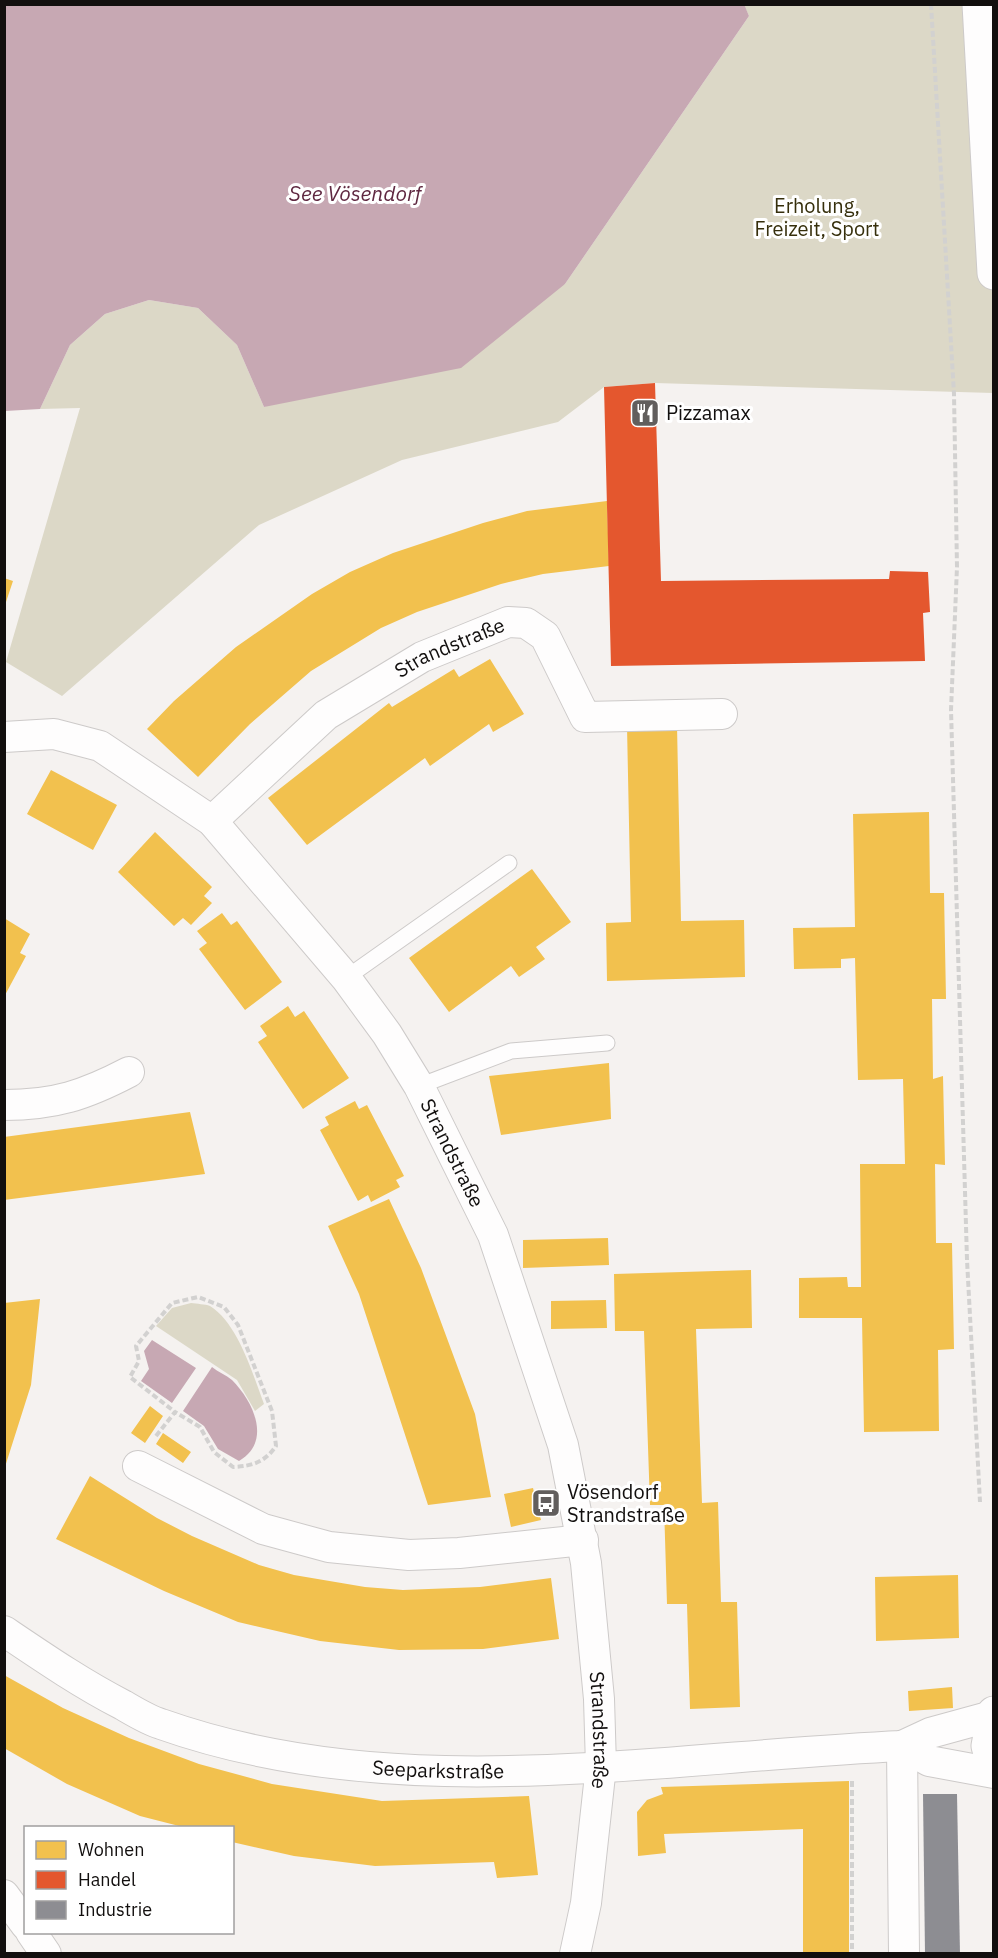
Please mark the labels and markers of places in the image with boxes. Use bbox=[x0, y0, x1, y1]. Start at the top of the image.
restaurant icon: Pizzamax bbox=[629, 397, 661, 429]
place label: Pizzamax bbox=[666, 399, 751, 426]
place label: Vösendorf Strandstraße bbox=[567, 1478, 685, 1528]
bus stop icon: Vösendorf Strandstraße bbox=[530, 1487, 562, 1519]

